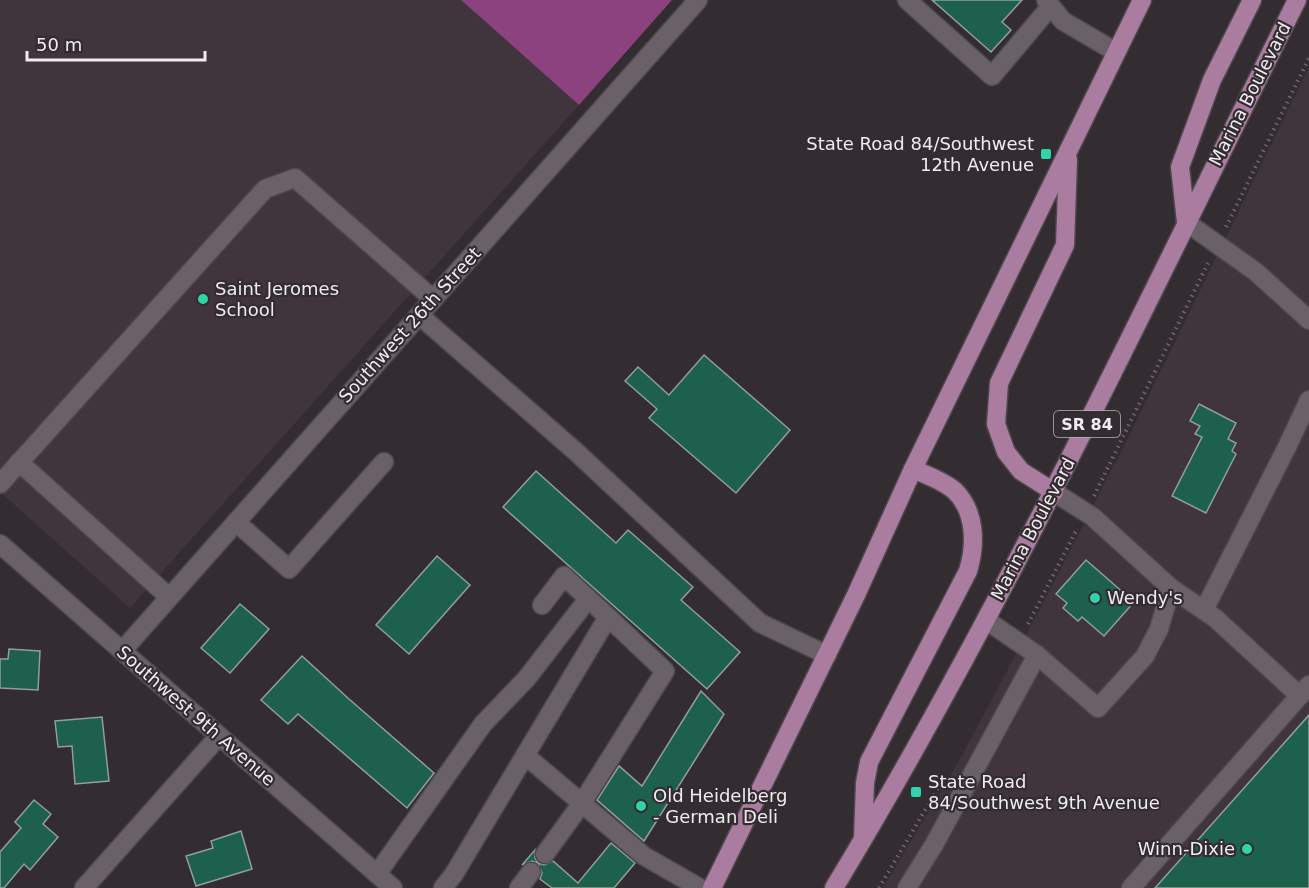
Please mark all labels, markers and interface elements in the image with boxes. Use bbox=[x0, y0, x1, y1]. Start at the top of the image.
street label: Marina Boulevard bbox=[1204, 19, 1295, 169]
scale bar bbox=[27, 24, 206, 62]
text: 50 m bbox=[36, 34, 82, 55]
place label: State Road 84/Southwest 12th Avenue bbox=[806, 133, 1034, 175]
marker: State Road 84/Southwest 12th Avenue bbox=[1039, 147, 1053, 161]
street label: Southwest 26th Street bbox=[334, 243, 485, 407]
place label: Saint Jeromes School bbox=[215, 278, 339, 320]
marker: Saint Jeromes School bbox=[196, 292, 210, 306]
road number: SR 84 bbox=[1054, 411, 1120, 437]
street label: Marina Boulevard bbox=[986, 454, 1079, 604]
place label: Wendy's bbox=[1107, 587, 1183, 608]
marker: Wendy's bbox=[1088, 591, 1102, 605]
street label: Southwest 9th Avenue bbox=[113, 641, 280, 790]
place label: State Road 84/Southwest 9th Avenue bbox=[928, 771, 1160, 813]
place label: Old Heidelberg - German Deli bbox=[653, 785, 787, 827]
marker: State Road 84/Southwest 9th Avenue bbox=[909, 785, 923, 799]
marker: Old Heidelberg - German Deli bbox=[634, 799, 648, 813]
place label: Winn-Dixie bbox=[1138, 838, 1235, 859]
marker: Winn-Dixie bbox=[1240, 842, 1254, 856]

